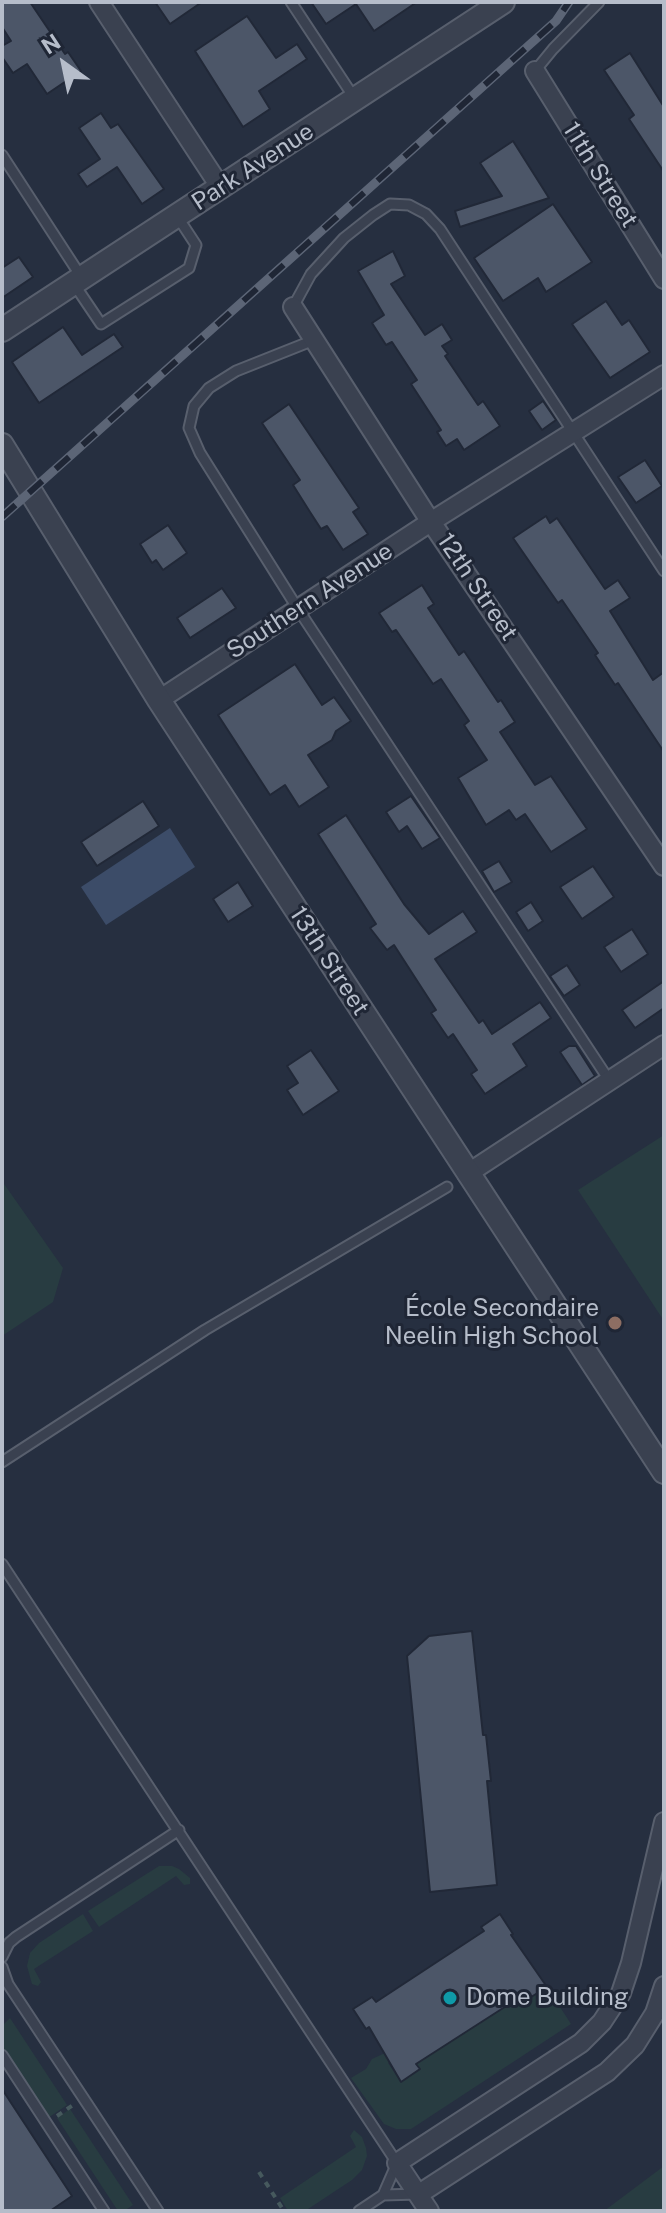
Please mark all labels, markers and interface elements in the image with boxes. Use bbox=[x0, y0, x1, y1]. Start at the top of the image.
north arrow bbox=[24, 24, 104, 104]
text: N bbox=[37, 28, 65, 59]
street label: Park Avenue bbox=[187, 117, 319, 217]
street label: 11th Street bbox=[556, 117, 644, 233]
street label: 12th Street bbox=[431, 528, 523, 646]
street label: Southern Avenue bbox=[222, 537, 398, 665]
street label: 13th Street bbox=[283, 901, 375, 1021]
place label: École Secondaire Neelin High School bbox=[385, 1295, 599, 1351]
marker: École Secondaire Neelin High School bbox=[606, 1314, 624, 1332]
place label: Dome Building bbox=[466, 1984, 629, 2012]
marker: Dome Building bbox=[441, 1989, 459, 2007]

